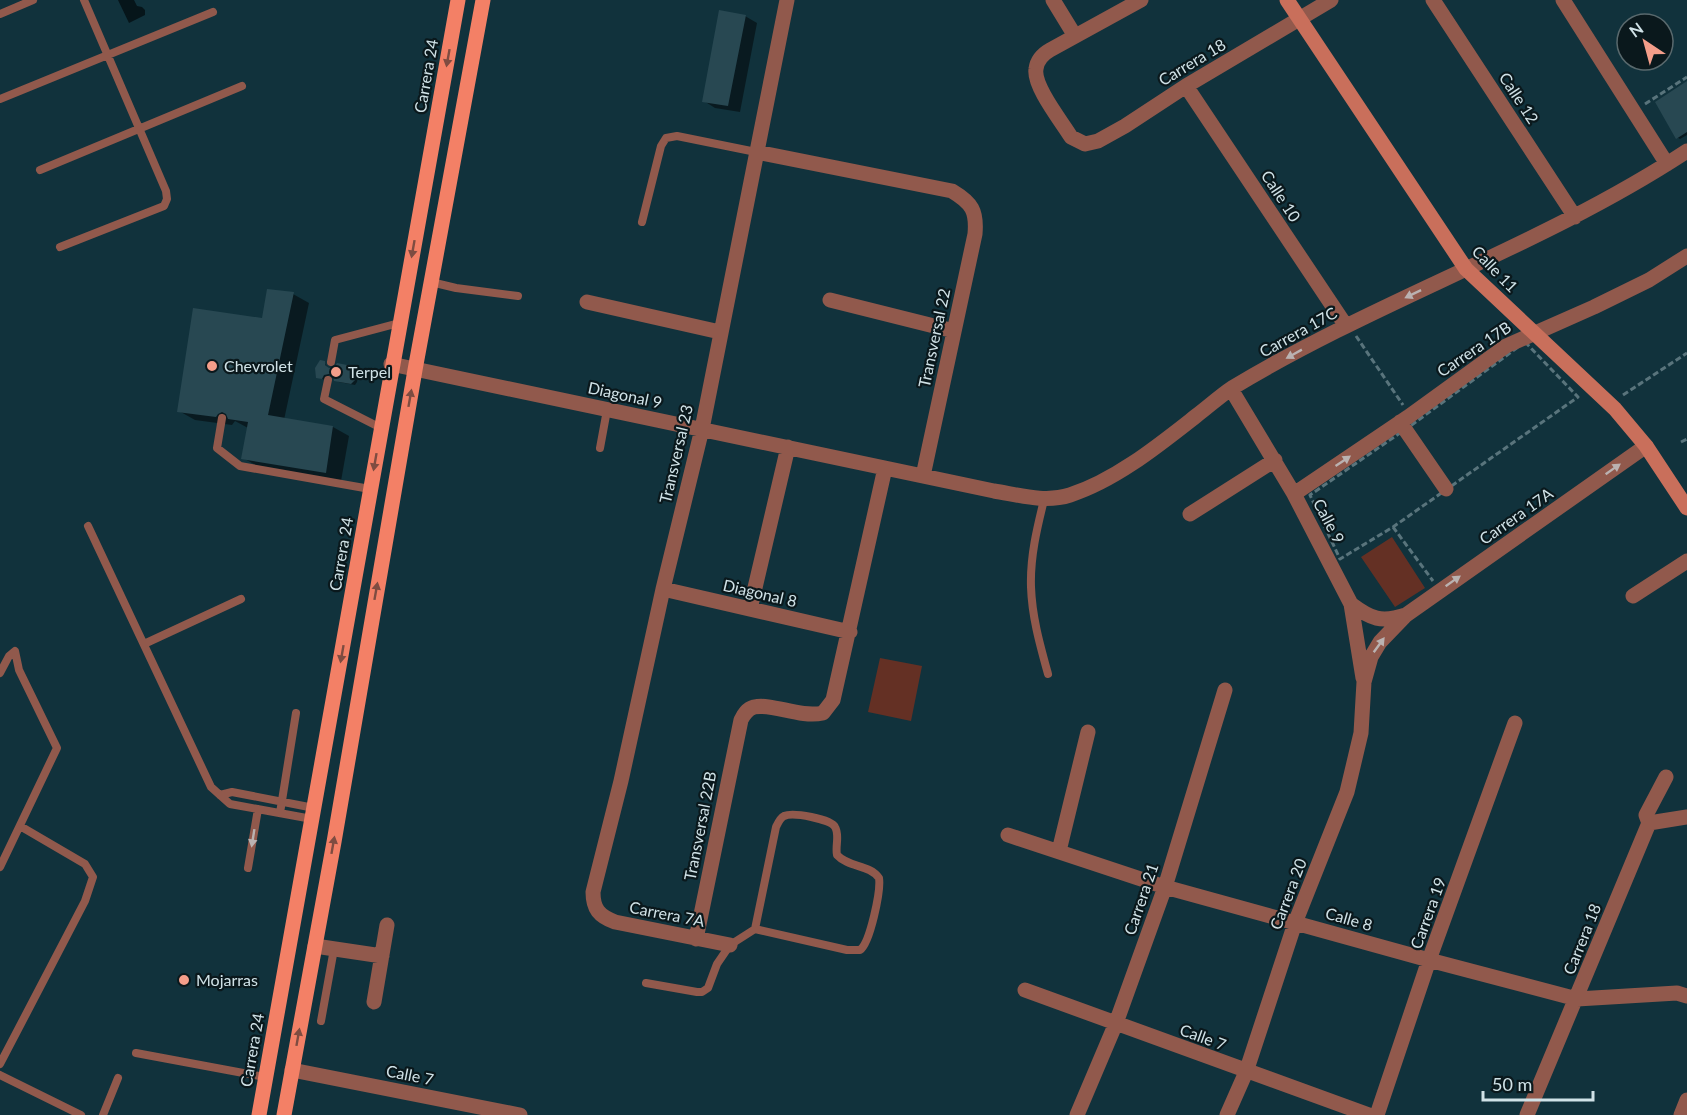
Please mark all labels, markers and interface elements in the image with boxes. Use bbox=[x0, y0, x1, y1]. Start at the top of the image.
north arrow bbox=[1615, 12, 1675, 72]
text: N bbox=[1625, 18, 1646, 41]
street label: Carrera 18 bbox=[1155, 34, 1229, 89]
street label: Carrera 24 bbox=[410, 37, 441, 114]
one-way arrow bbox=[443, 48, 452, 67]
street label: Calle 12 bbox=[1496, 69, 1543, 127]
street label: Calle 10 bbox=[1258, 167, 1305, 225]
one-way arrow bbox=[408, 240, 417, 259]
street label: Calle 11 bbox=[1469, 241, 1522, 296]
street label: Transversal 22 bbox=[914, 287, 953, 389]
one-way arrow bbox=[1404, 290, 1421, 299]
street label: Carrera 17C bbox=[1256, 302, 1340, 361]
street label: Carrera 17B bbox=[1433, 317, 1514, 380]
one-way arrow bbox=[1286, 349, 1303, 359]
place label: Chevrolet bbox=[224, 356, 293, 375]
marker: Chevrolet bbox=[205, 359, 219, 373]
place label: Terpel bbox=[348, 362, 391, 381]
marker: Terpel bbox=[329, 365, 343, 379]
street label: Diagonal 9 bbox=[586, 377, 664, 412]
one-way arrow bbox=[405, 389, 414, 408]
street label: Transversal 23 bbox=[655, 403, 696, 505]
one-way arrow bbox=[370, 453, 379, 472]
one-way arrow bbox=[1334, 456, 1351, 467]
one-way arrow bbox=[1605, 463, 1621, 475]
street label: Carrera 17A bbox=[1475, 483, 1556, 548]
street label: Calle 9 bbox=[1310, 495, 1349, 546]
street label: Carrera 24 bbox=[325, 515, 356, 592]
street label: Diagonal 8 bbox=[721, 575, 799, 610]
one-way arrow bbox=[1445, 575, 1461, 587]
one-way arrow bbox=[372, 581, 381, 600]
one-way arrow bbox=[1373, 638, 1385, 654]
one-way arrow bbox=[337, 645, 346, 664]
street label: Transversal 22B bbox=[680, 770, 719, 882]
one-way arrow bbox=[249, 829, 258, 848]
one-way arrow bbox=[329, 835, 338, 854]
street label: Carrera 20 bbox=[1265, 856, 1310, 932]
street label: Carrera 21 bbox=[1119, 860, 1162, 937]
street label: Carrera 19 bbox=[1406, 874, 1449, 951]
street label: Carrera 7A bbox=[628, 897, 707, 930]
street label: Carrera 18 bbox=[1559, 901, 1604, 977]
street label: Calle 8 bbox=[1323, 903, 1375, 934]
place label: Mojarras bbox=[196, 970, 258, 989]
marker: Mojarras bbox=[177, 973, 191, 987]
street label: Carrera 24 bbox=[236, 1011, 267, 1088]
street label: Calle 7 bbox=[1177, 1019, 1229, 1054]
one-way arrow bbox=[294, 1027, 303, 1046]
street label: Calle 7 bbox=[385, 1061, 435, 1088]
scale bar bbox=[1483, 1064, 1592, 1102]
text: 50 m bbox=[1492, 1073, 1532, 1095]

